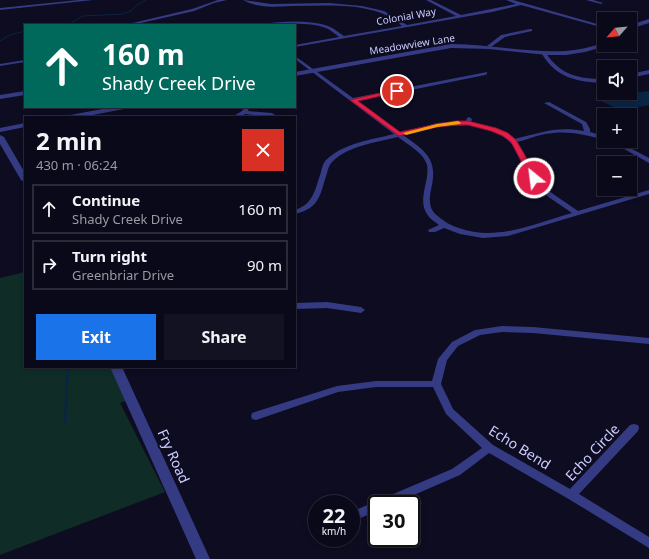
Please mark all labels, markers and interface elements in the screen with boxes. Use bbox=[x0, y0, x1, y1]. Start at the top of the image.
street label: Colonial Way bbox=[375, 4, 438, 28]
north arrow bbox=[597, 12, 637, 52]
map controls bbox=[597, 12, 637, 196]
street label: Meadowview Lane bbox=[368, 30, 456, 58]
text: 160 m bbox=[102, 35, 185, 73]
icon: ahead bbox=[36, 40, 88, 92]
button: sound bbox=[597, 60, 637, 100]
text: Shady Creek Drive bbox=[102, 71, 256, 95]
pin bbox=[380, 74, 414, 108]
icon: arrive bbox=[386, 80, 408, 102]
button: + bbox=[597, 108, 637, 148]
text: 2 min bbox=[36, 124, 102, 157]
button: close bbox=[242, 129, 284, 171]
text: 430 m · 06:24 bbox=[36, 156, 117, 174]
button: − bbox=[597, 156, 637, 196]
position arrow bbox=[513, 157, 555, 199]
text: Continue bbox=[72, 190, 140, 210]
icon: ahead bbox=[38, 198, 60, 220]
text: 160 m bbox=[238, 199, 282, 219]
text: Shady Creek Drive bbox=[72, 210, 183, 228]
text: Turn right bbox=[72, 246, 147, 266]
icon: right bbox=[38, 254, 60, 276]
text: 90 m bbox=[247, 255, 282, 275]
text: Greenbriar Drive bbox=[72, 266, 174, 284]
button: Exit bbox=[36, 314, 156, 360]
button: Share bbox=[164, 314, 284, 360]
street label: Echo Circle bbox=[561, 419, 623, 485]
street label: Echo Bend bbox=[485, 421, 555, 473]
street label: Fry Road bbox=[154, 426, 194, 486]
speed limit sign: 30 bbox=[368, 495, 420, 547]
text: 22 bbox=[323, 502, 345, 529]
text: km/h bbox=[322, 524, 346, 538]

